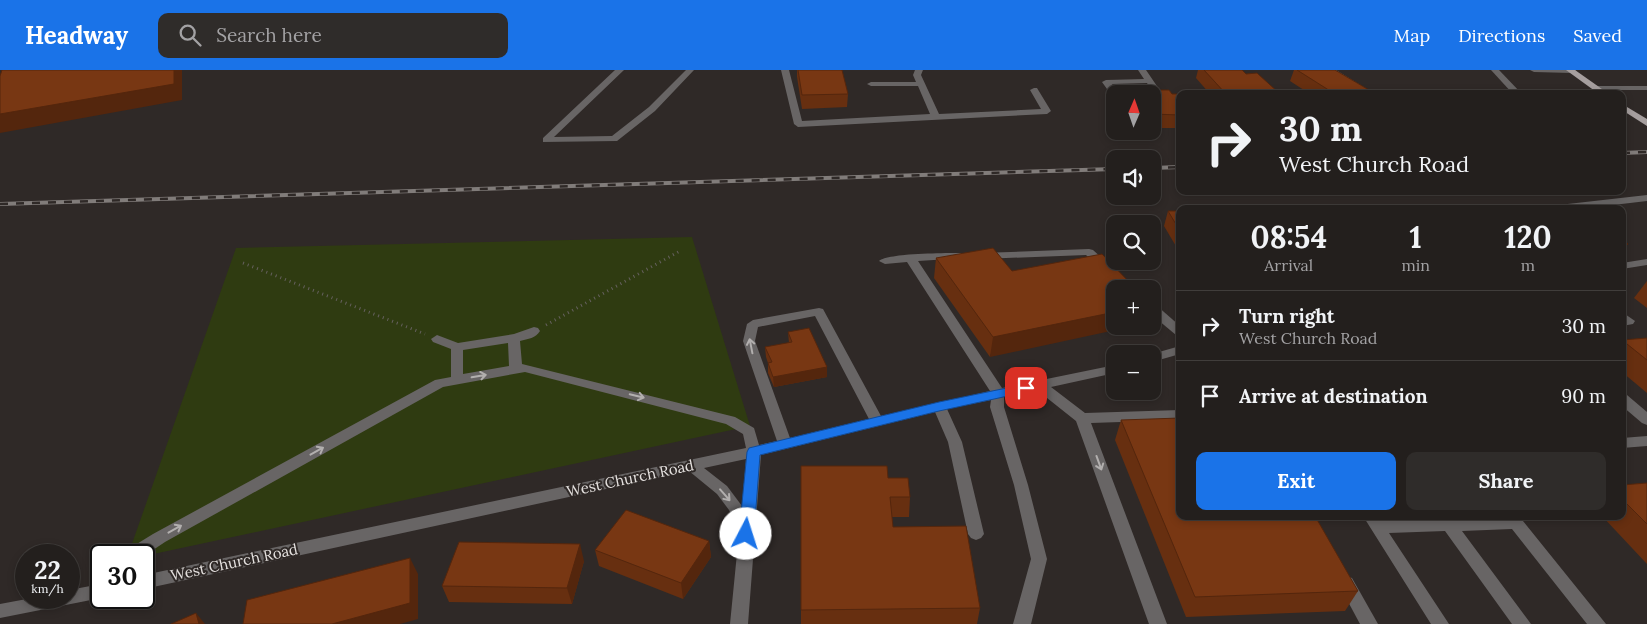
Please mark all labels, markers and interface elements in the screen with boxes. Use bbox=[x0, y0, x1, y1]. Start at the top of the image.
search box bbox=[158, 13, 508, 58]
text: Headway bbox=[25, 20, 128, 51]
icon: search bbox=[176, 21, 204, 49]
text: Search here bbox=[216, 23, 322, 47]
text: Map bbox=[1394, 24, 1430, 47]
text: Directions bbox=[1458, 24, 1545, 47]
text: Saved bbox=[1573, 24, 1622, 47]
north arrow bbox=[1106, 85, 1161, 140]
map controls bbox=[1106, 85, 1161, 400]
text: 30 m bbox=[1279, 106, 1362, 151]
icon: right bbox=[1196, 110, 1261, 175]
button: sound bbox=[1106, 150, 1161, 205]
text: West Church Road bbox=[1279, 150, 1469, 178]
button: search bbox=[1106, 215, 1161, 270]
text: 08:54 bbox=[1250, 218, 1327, 256]
text: 1 bbox=[1410, 218, 1422, 256]
text: 120 bbox=[1504, 218, 1552, 256]
text: Arrival bbox=[1264, 255, 1313, 275]
text: min bbox=[1401, 255, 1430, 275]
text: m bbox=[1521, 255, 1535, 275]
button: + bbox=[1106, 280, 1161, 335]
text: Turn right bbox=[1239, 304, 1335, 328]
icon: right bbox=[1196, 312, 1224, 340]
text: 30 m bbox=[1562, 314, 1606, 338]
text: West Church Road bbox=[1239, 328, 1377, 348]
one-way arrow bbox=[746, 338, 756, 354]
button: − bbox=[1106, 345, 1161, 400]
pin bbox=[1005, 367, 1047, 409]
one-way arrow bbox=[471, 371, 487, 381]
icon: arrive bbox=[1012, 374, 1040, 402]
icon: arrive bbox=[1196, 382, 1224, 410]
text: Arrive at destination bbox=[1239, 384, 1428, 408]
text: 90 m bbox=[1561, 384, 1606, 408]
one-way arrow bbox=[629, 392, 645, 401]
one-way arrow bbox=[309, 446, 324, 455]
button: Exit bbox=[1196, 452, 1396, 510]
button: Share bbox=[1406, 452, 1606, 510]
street label: West Church Road bbox=[565, 455, 695, 501]
one-way arrow bbox=[1095, 456, 1104, 471]
one-way arrow bbox=[719, 488, 731, 501]
position arrow bbox=[719, 507, 771, 559]
one-way arrow bbox=[167, 524, 181, 534]
street label: West Church Road bbox=[169, 539, 299, 585]
speed limit sign: 30 bbox=[90, 544, 155, 609]
text: 22 bbox=[34, 554, 61, 586]
text: km/h bbox=[31, 581, 64, 596]

